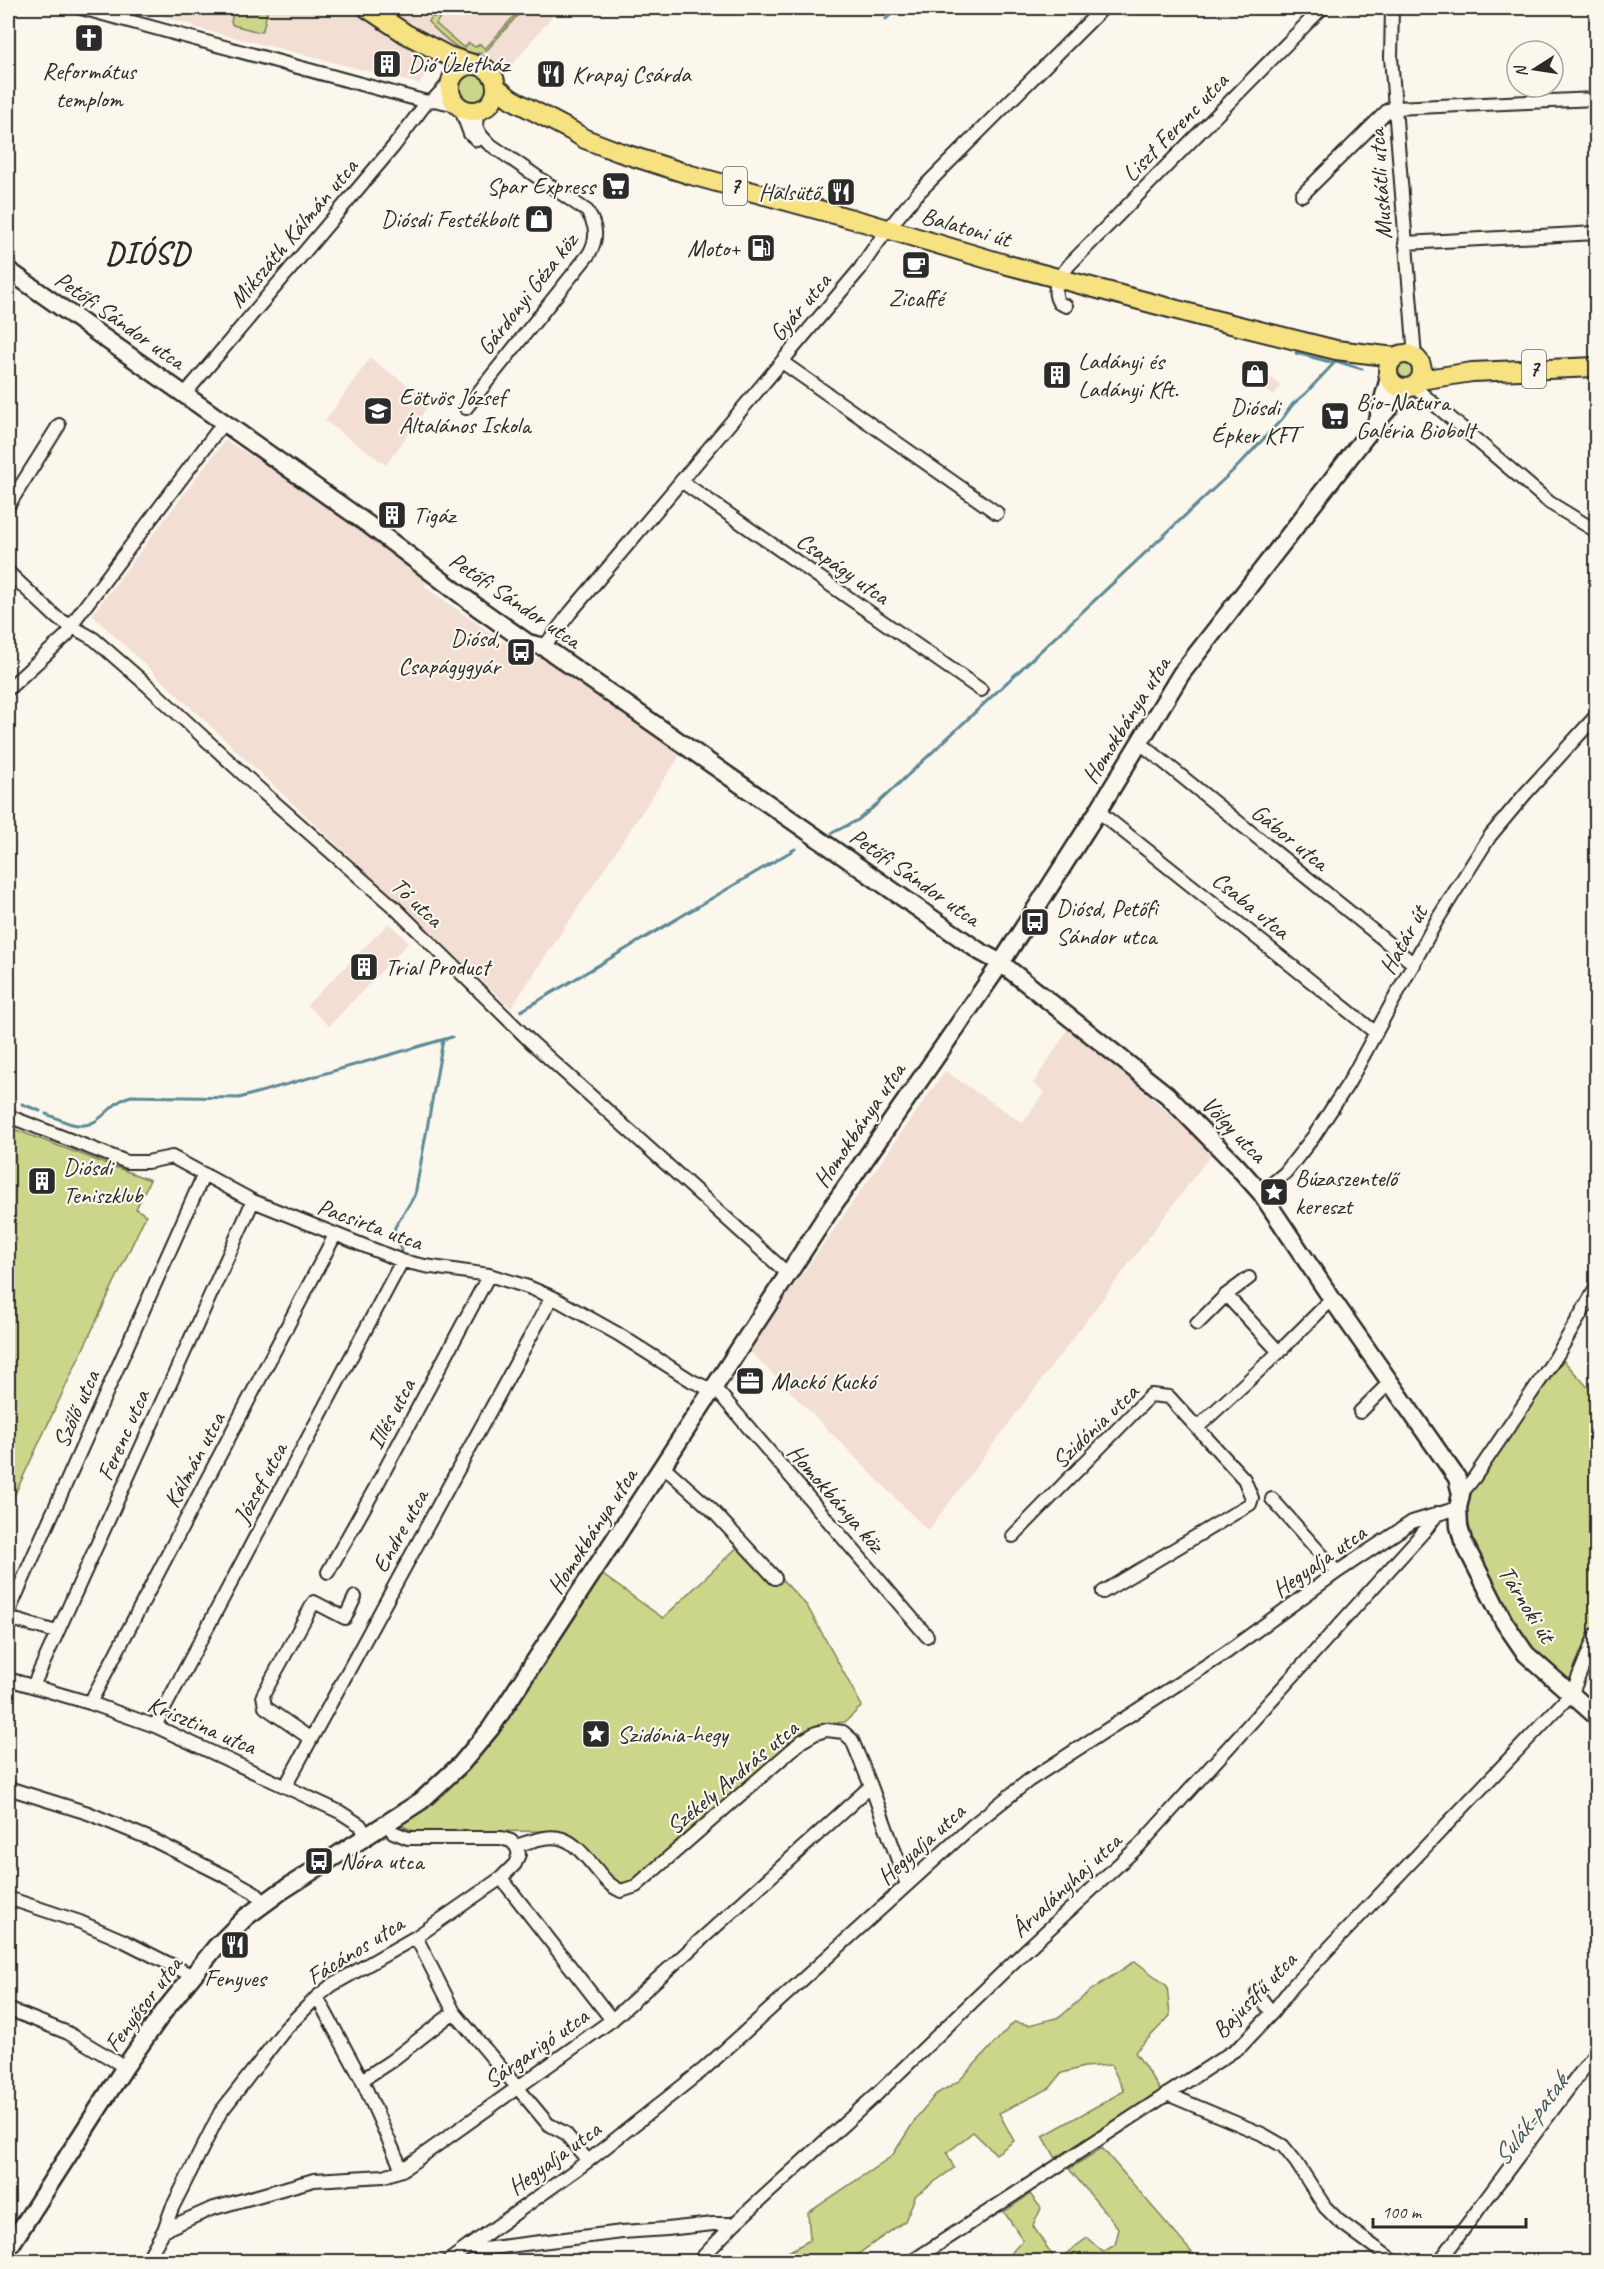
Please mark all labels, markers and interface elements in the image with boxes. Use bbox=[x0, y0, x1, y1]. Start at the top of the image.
church icon: Református templom bbox=[73, 22, 105, 54]
north arrow bbox=[1505, 39, 1565, 99]
building icon: Dió Üzletház bbox=[371, 48, 403, 80]
place label: Dió Üzletház bbox=[408, 49, 512, 79]
place label: Református templom bbox=[42, 56, 138, 114]
restaurant icon: Krapaj Csárda bbox=[535, 58, 567, 90]
place label: Krapaj Csárda bbox=[572, 59, 692, 89]
text: N bbox=[1510, 62, 1532, 79]
street label: Liszt Ferenc utca bbox=[1116, 65, 1235, 188]
street label: Muskátli utca bbox=[1361, 126, 1399, 240]
street label: Mikszáth Kálmán utca bbox=[222, 151, 365, 314]
road number: 7 bbox=[723, 167, 747, 205]
supermarket icon: Spar Express bbox=[600, 170, 632, 202]
place label: Spar Express bbox=[487, 171, 598, 201]
restaurant icon: Halsütő bbox=[825, 176, 857, 208]
place label: Halsütő bbox=[758, 177, 824, 207]
street label: Balatoni út bbox=[918, 200, 1016, 255]
shop icon: Diósdi Festékbolt bbox=[523, 203, 555, 235]
place label: Diósdi Festékbolt bbox=[381, 204, 520, 234]
street label: Gárdonyi Géza köz bbox=[470, 225, 585, 361]
fuel station icon: Moto+ bbox=[745, 232, 777, 264]
place label: Moto+ bbox=[687, 233, 741, 263]
district label: DIÓSD bbox=[105, 234, 192, 272]
cafe icon: Zicaffé bbox=[900, 249, 932, 281]
street label: Petőfi Sándor utca bbox=[49, 264, 193, 377]
street label: Gyár utca bbox=[763, 266, 838, 347]
place label: Zicaffé bbox=[889, 283, 948, 313]
place label: Ladányi és Ladányi Kft. bbox=[1078, 346, 1179, 404]
road number: 7 bbox=[1522, 350, 1546, 388]
shop icon: Diósdi Épker KFT bbox=[1239, 358, 1271, 390]
building icon: Ladányi és Ladányi Kft. bbox=[1041, 359, 1073, 391]
place label: Eötvös József Általános Iskola bbox=[399, 382, 532, 440]
place label: Bio-Natura Galéria Biobolt bbox=[1356, 387, 1478, 445]
place label: Diósdi Épker KFT bbox=[1211, 392, 1305, 450]
school or university icon: Eötvös József Általános Iskola bbox=[362, 395, 394, 427]
supermarket icon: Bio-Natura Galéria Biobolt bbox=[1319, 400, 1351, 432]
building icon: Tigáz bbox=[376, 499, 408, 531]
place label: Tigáz bbox=[413, 500, 457, 530]
street label: Csapágy utca bbox=[791, 525, 896, 612]
street label: Petőfi Sándor utca bbox=[444, 545, 588, 656]
place label: Diósd, Csapágygyár bbox=[398, 623, 502, 681]
bus stop icon: Diósd, Csapágygyár bbox=[505, 636, 537, 668]
street label: Homokbánya utca bbox=[1075, 649, 1178, 789]
street label: Gábor utca bbox=[1245, 797, 1336, 879]
street label: Petőfi Sándor utca bbox=[844, 821, 988, 934]
street label: Csaba utca bbox=[1206, 865, 1297, 946]
street label: Tó utca bbox=[385, 871, 450, 934]
place label: Diósd, Petőfi Sándor utca bbox=[1056, 893, 1160, 951]
street label: Határ út bbox=[1372, 899, 1435, 980]
bus stop icon: Diósd, Petőfi Sándor utca bbox=[1019, 906, 1051, 938]
building icon: Trial Product bbox=[348, 951, 380, 983]
place label: Trial Product bbox=[385, 952, 493, 982]
street label: Homokbánya utca bbox=[806, 1055, 913, 1193]
street label: Völgy utca bbox=[1195, 1089, 1274, 1170]
place label: Diósdi Teniszklub bbox=[63, 1152, 144, 1210]
place label: Búzaszentelő kereszt bbox=[1295, 1163, 1401, 1221]
building icon: Diósdi Teniszklub bbox=[26, 1165, 58, 1197]
place icon: Búzaszentelő kereszt bbox=[1258, 1176, 1290, 1208]
street label: Pacsirta utca bbox=[313, 1191, 428, 1257]
street label: Szőlő utca bbox=[46, 1364, 107, 1452]
office icon: Mackó Kuckó bbox=[734, 1365, 766, 1397]
place label: Mackó Kuckó bbox=[771, 1366, 879, 1396]
street label: Illés utca bbox=[360, 1372, 423, 1454]
street label: Szidónia utca bbox=[1045, 1376, 1146, 1475]
street label: Ferenc utca bbox=[90, 1384, 157, 1485]
street label: Kálmán utca bbox=[156, 1406, 232, 1513]
street label: József utca bbox=[226, 1436, 295, 1529]
street label: Homokbánya köz bbox=[781, 1438, 893, 1560]
street label: Homokbánya utca bbox=[540, 1461, 645, 1600]
street label: Endre utca bbox=[365, 1482, 436, 1578]
street label: Hegyalja utca bbox=[1266, 1517, 1373, 1604]
street label: Tárnoki út bbox=[1492, 1560, 1563, 1650]
street label: Krisztina utca bbox=[143, 1689, 262, 1762]
street label: Székely András utca bbox=[660, 1712, 805, 1841]
place icon: Szidónia-hegy bbox=[580, 1718, 612, 1750]
place label: Szidónia-hegy bbox=[617, 1719, 730, 1749]
street label: Hegyalja utca bbox=[871, 1796, 972, 1891]
street label: Árvalányhaj utca bbox=[1004, 1825, 1129, 1944]
bus stop icon: Nóra utca bbox=[303, 1845, 335, 1877]
place label: Nóra utca bbox=[340, 1846, 425, 1876]
street label: Fácános utca bbox=[301, 1907, 411, 1992]
restaurant icon: Fenyves bbox=[219, 1929, 251, 1961]
street label: Bajuszfű utca bbox=[1205, 1944, 1304, 2045]
street label: Fenyősor utca bbox=[97, 1948, 190, 2058]
place label: Fenyves bbox=[204, 1963, 268, 1993]
street label: Sárgarigó utca bbox=[478, 2000, 595, 2095]
water label: Sulák-patak bbox=[1485, 2064, 1578, 2172]
street label: Hegyalja utca bbox=[502, 2113, 607, 2202]
scale bar bbox=[1373, 2191, 1526, 2229]
text: 100 m bbox=[1382, 2201, 1423, 2223]

